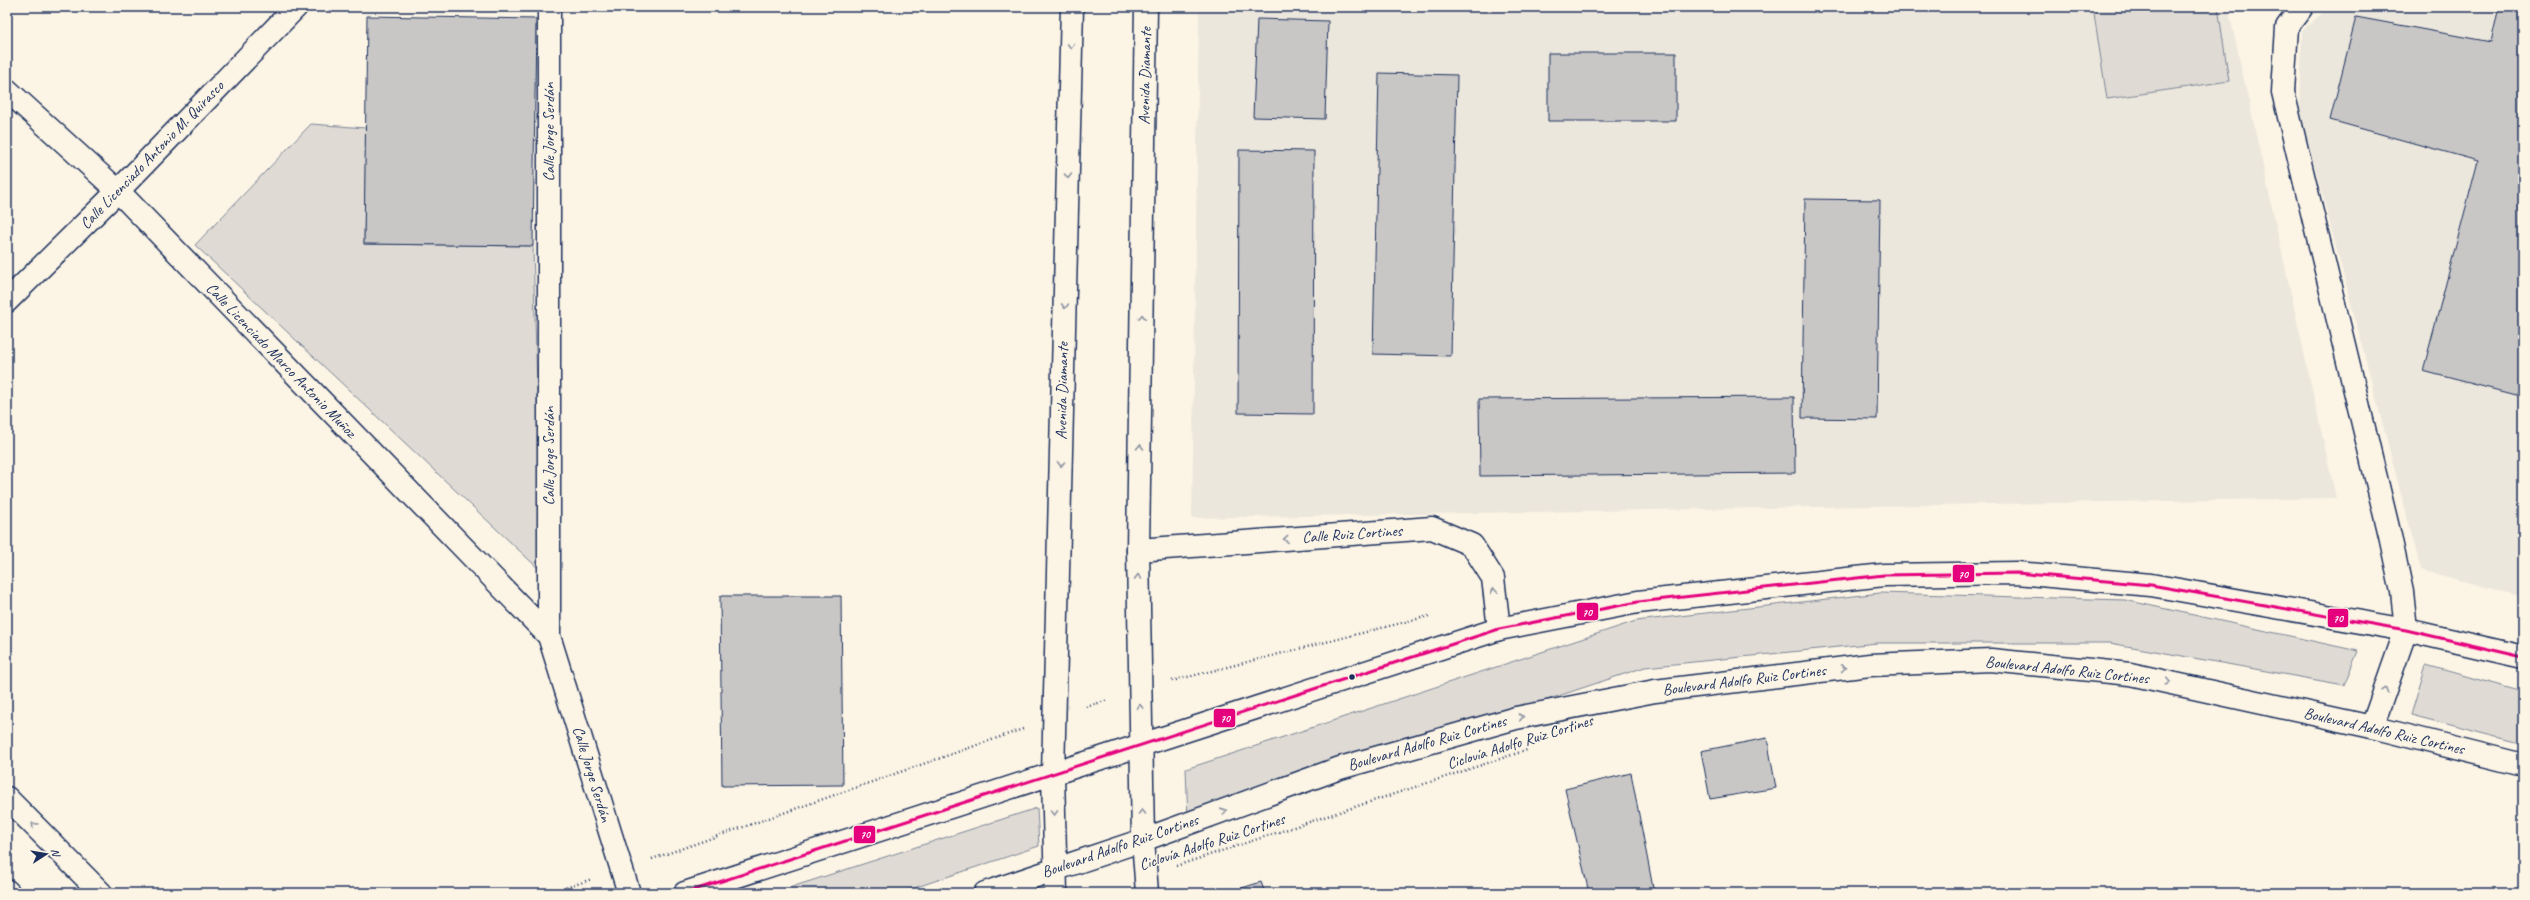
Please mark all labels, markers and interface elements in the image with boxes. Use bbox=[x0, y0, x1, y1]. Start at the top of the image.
street label: Avenida Diamante bbox=[1134, 25, 1156, 125]
one-way arrow bbox=[1067, 43, 1076, 49]
street label: Calle Licenciado Antonio M. Quirasco bbox=[76, 76, 229, 233]
street label: Calle Jorge Serdán bbox=[539, 82, 559, 181]
one-way arrow bbox=[1064, 173, 1072, 179]
street label: Calle Licenciado Marco Antonio Muñoz bbox=[202, 278, 362, 443]
one-way arrow bbox=[1060, 303, 1069, 309]
one-way arrow bbox=[1137, 314, 1146, 320]
street label: Avenida Diamante bbox=[1051, 340, 1073, 440]
street label: Calle Jorge Serdán bbox=[539, 406, 559, 505]
one-way arrow bbox=[1135, 444, 1144, 450]
one-way arrow bbox=[1056, 461, 1065, 467]
street label: Calle Ruiz Cortines bbox=[1301, 520, 1404, 547]
one-way arrow bbox=[1283, 534, 1289, 543]
line badge: 70 bbox=[1952, 564, 1975, 583]
text: 70 bbox=[1958, 567, 1969, 581]
one-way arrow bbox=[1134, 574, 1142, 580]
one-way arrow bbox=[1490, 588, 1499, 594]
line badge: 70 bbox=[1576, 602, 1599, 621]
text: 70 bbox=[1582, 605, 1593, 619]
line badge: 70 bbox=[2327, 608, 2349, 628]
text: 70 bbox=[2333, 611, 2344, 625]
street label: Boulevard Adolfo Ruiz Cortines bbox=[1984, 651, 2151, 689]
street label: Boulevard Adolfo Ruiz Cortines bbox=[1661, 660, 1828, 700]
one-way arrow bbox=[1840, 664, 1846, 673]
unlabelled marker bbox=[1347, 672, 1357, 682]
one-way arrow bbox=[2164, 677, 2171, 685]
one-way arrow bbox=[2380, 687, 2389, 694]
street label: Boulevard Adolfo Ruiz Cortines bbox=[2302, 703, 2468, 760]
one-way arrow bbox=[1136, 704, 1145, 710]
line badge: 70 bbox=[1213, 708, 1236, 728]
street label: Boulevard Adolfo Ruiz Cortines bbox=[1345, 710, 1510, 775]
street label: Ciclovía Adolfo Ruiz Cortines bbox=[1445, 710, 1597, 774]
text: 70 bbox=[1220, 711, 1231, 725]
one-way arrow bbox=[1518, 713, 1524, 721]
street label: Calle Jorge Serdán bbox=[568, 724, 616, 825]
one-way arrow bbox=[1220, 807, 1227, 815]
street label: Boulevard Adolfo Ruiz Cortines bbox=[1039, 809, 1202, 882]
street label: Ciclovía Adolfo Ruiz Cortines bbox=[1137, 809, 1289, 875]
one-way arrow bbox=[1138, 809, 1147, 815]
one-way arrow bbox=[1049, 810, 1058, 816]
one-way arrow bbox=[31, 822, 39, 830]
line badge: 70 bbox=[853, 825, 876, 844]
text: 70 bbox=[860, 827, 871, 841]
north arrow bbox=[26, 834, 66, 874]
text: N bbox=[48, 847, 64, 859]

